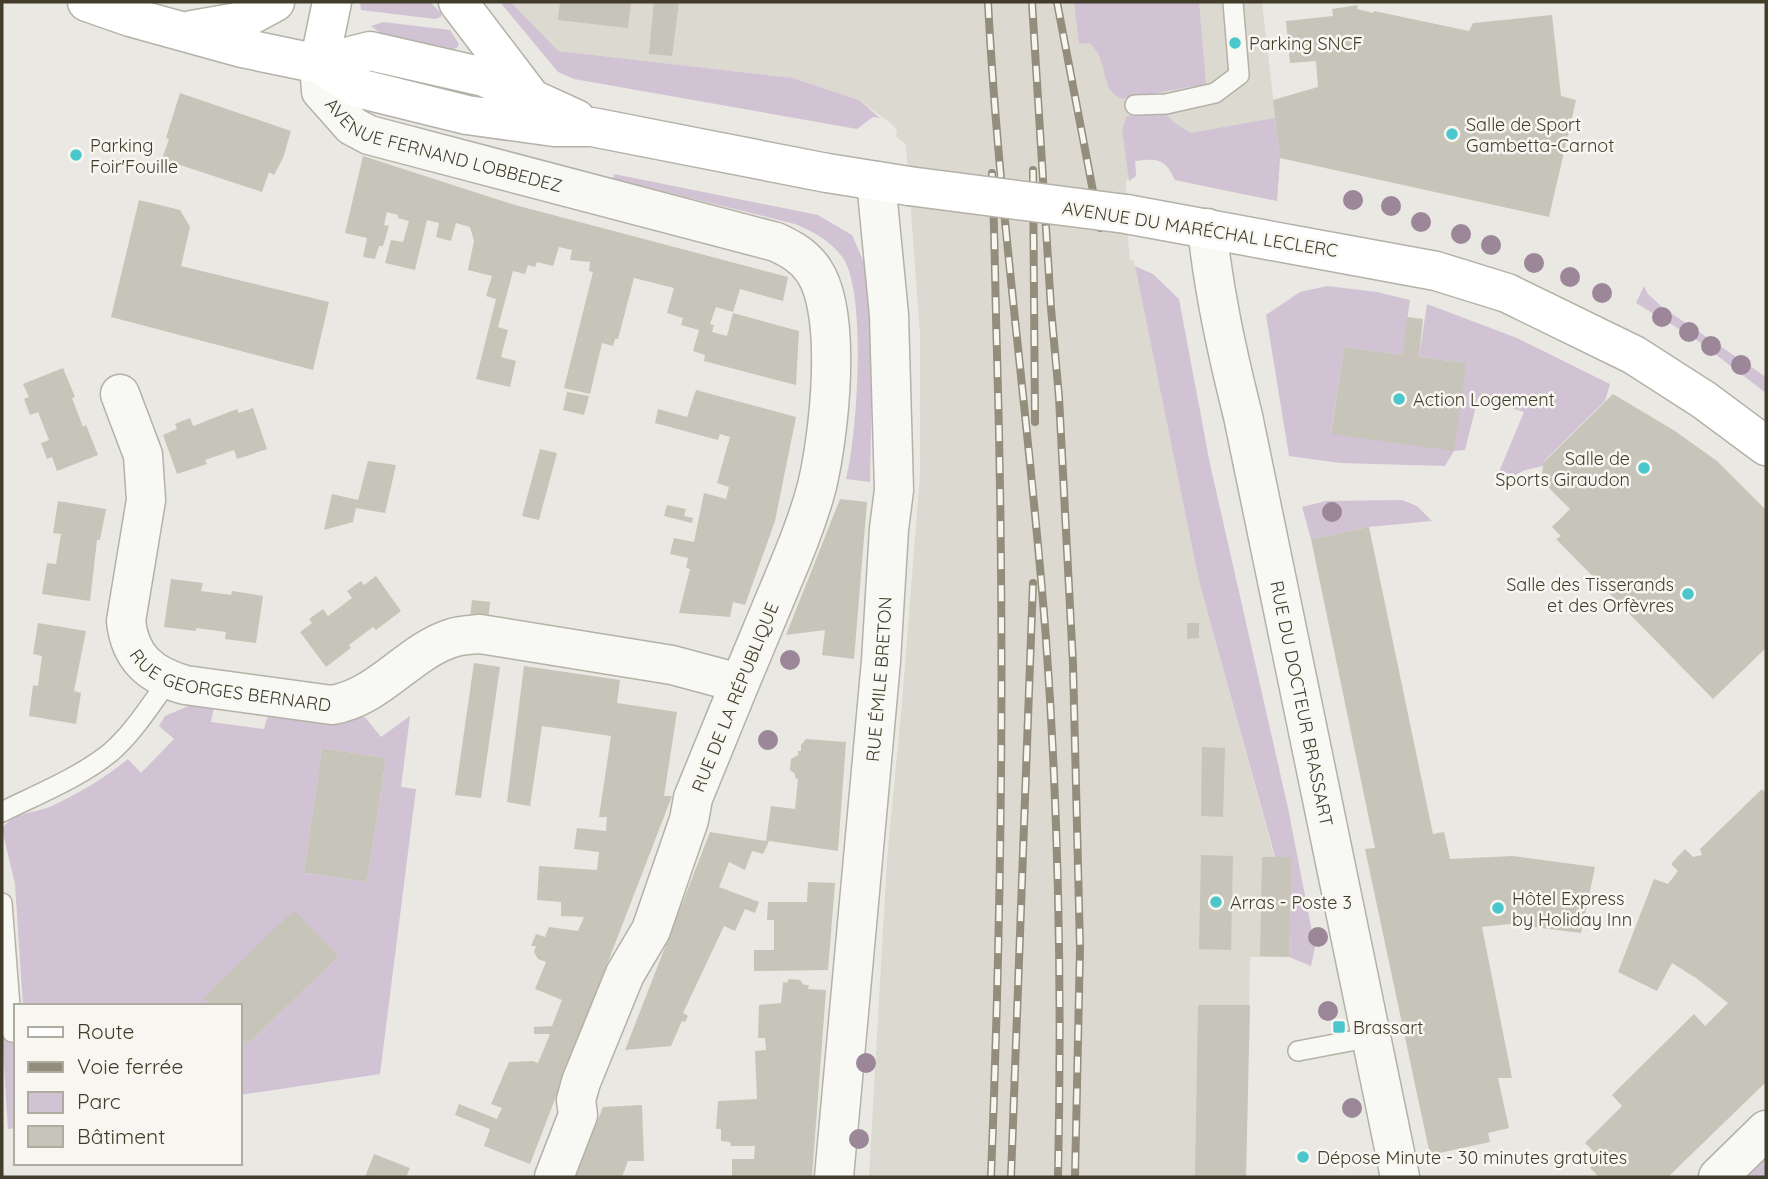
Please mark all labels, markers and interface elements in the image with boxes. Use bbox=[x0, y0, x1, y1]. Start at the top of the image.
place label: Parking SNCF bbox=[1249, 32, 1363, 55]
marker: Parking SNCF bbox=[1227, 35, 1243, 51]
street label: AVENUE FERNAND LOBBEDEZ bbox=[321, 93, 565, 197]
place label: Salle de Sport Gambetta-Carnot bbox=[1466, 113, 1614, 157]
marker: Salle de Sport Gambetta-Carnot bbox=[1444, 126, 1460, 142]
place label: Parking Foir'Fouille bbox=[90, 134, 178, 178]
marker: Parking Foir'Fouille bbox=[68, 147, 84, 163]
street label: AVENUE DU MARÉCHAL LECLERC bbox=[1061, 196, 1340, 262]
place label: Action Logement bbox=[1413, 388, 1555, 411]
marker: Action Logement bbox=[1391, 391, 1407, 407]
place label: Salle de Sports Giraudon bbox=[1495, 447, 1630, 491]
marker: Salle de Sports Giraudon bbox=[1636, 460, 1652, 476]
place label: Salle des Tisserands et des Orfèvres bbox=[1506, 573, 1674, 617]
street label: RUE DU DOCTEUR BRASSART bbox=[1266, 579, 1339, 828]
marker: Salle des Tisserands et des Orfèvres bbox=[1680, 586, 1696, 602]
street label: RUE ÉMILE BRETON bbox=[860, 596, 896, 763]
street label: RUE DE LA RÉPUBLIQUE bbox=[686, 599, 784, 795]
street label: RUE GEORGES BERNARD bbox=[125, 644, 333, 716]
place label: Hôtel Express by Holiday Inn bbox=[1512, 887, 1632, 931]
place label: Arras - Poste 3 bbox=[1230, 891, 1352, 914]
marker: Arras - Poste 3 bbox=[1208, 894, 1224, 910]
marker: Hôtel Express by Holiday Inn bbox=[1490, 900, 1506, 916]
legend bbox=[14, 1004, 242, 1165]
place label: Brassart bbox=[1353, 1016, 1423, 1039]
text: Route bbox=[77, 1018, 134, 1044]
marker: Brassart bbox=[1331, 1019, 1347, 1035]
text: Voie ferrée bbox=[77, 1053, 183, 1079]
text: Parc bbox=[77, 1088, 121, 1114]
text: Bâtiment bbox=[77, 1123, 165, 1149]
place label: Dépose Minute - 30 minutes gratuites bbox=[1317, 1146, 1627, 1169]
marker: Dépose Minute - 30 minutes gratuites bbox=[1295, 1149, 1311, 1165]

